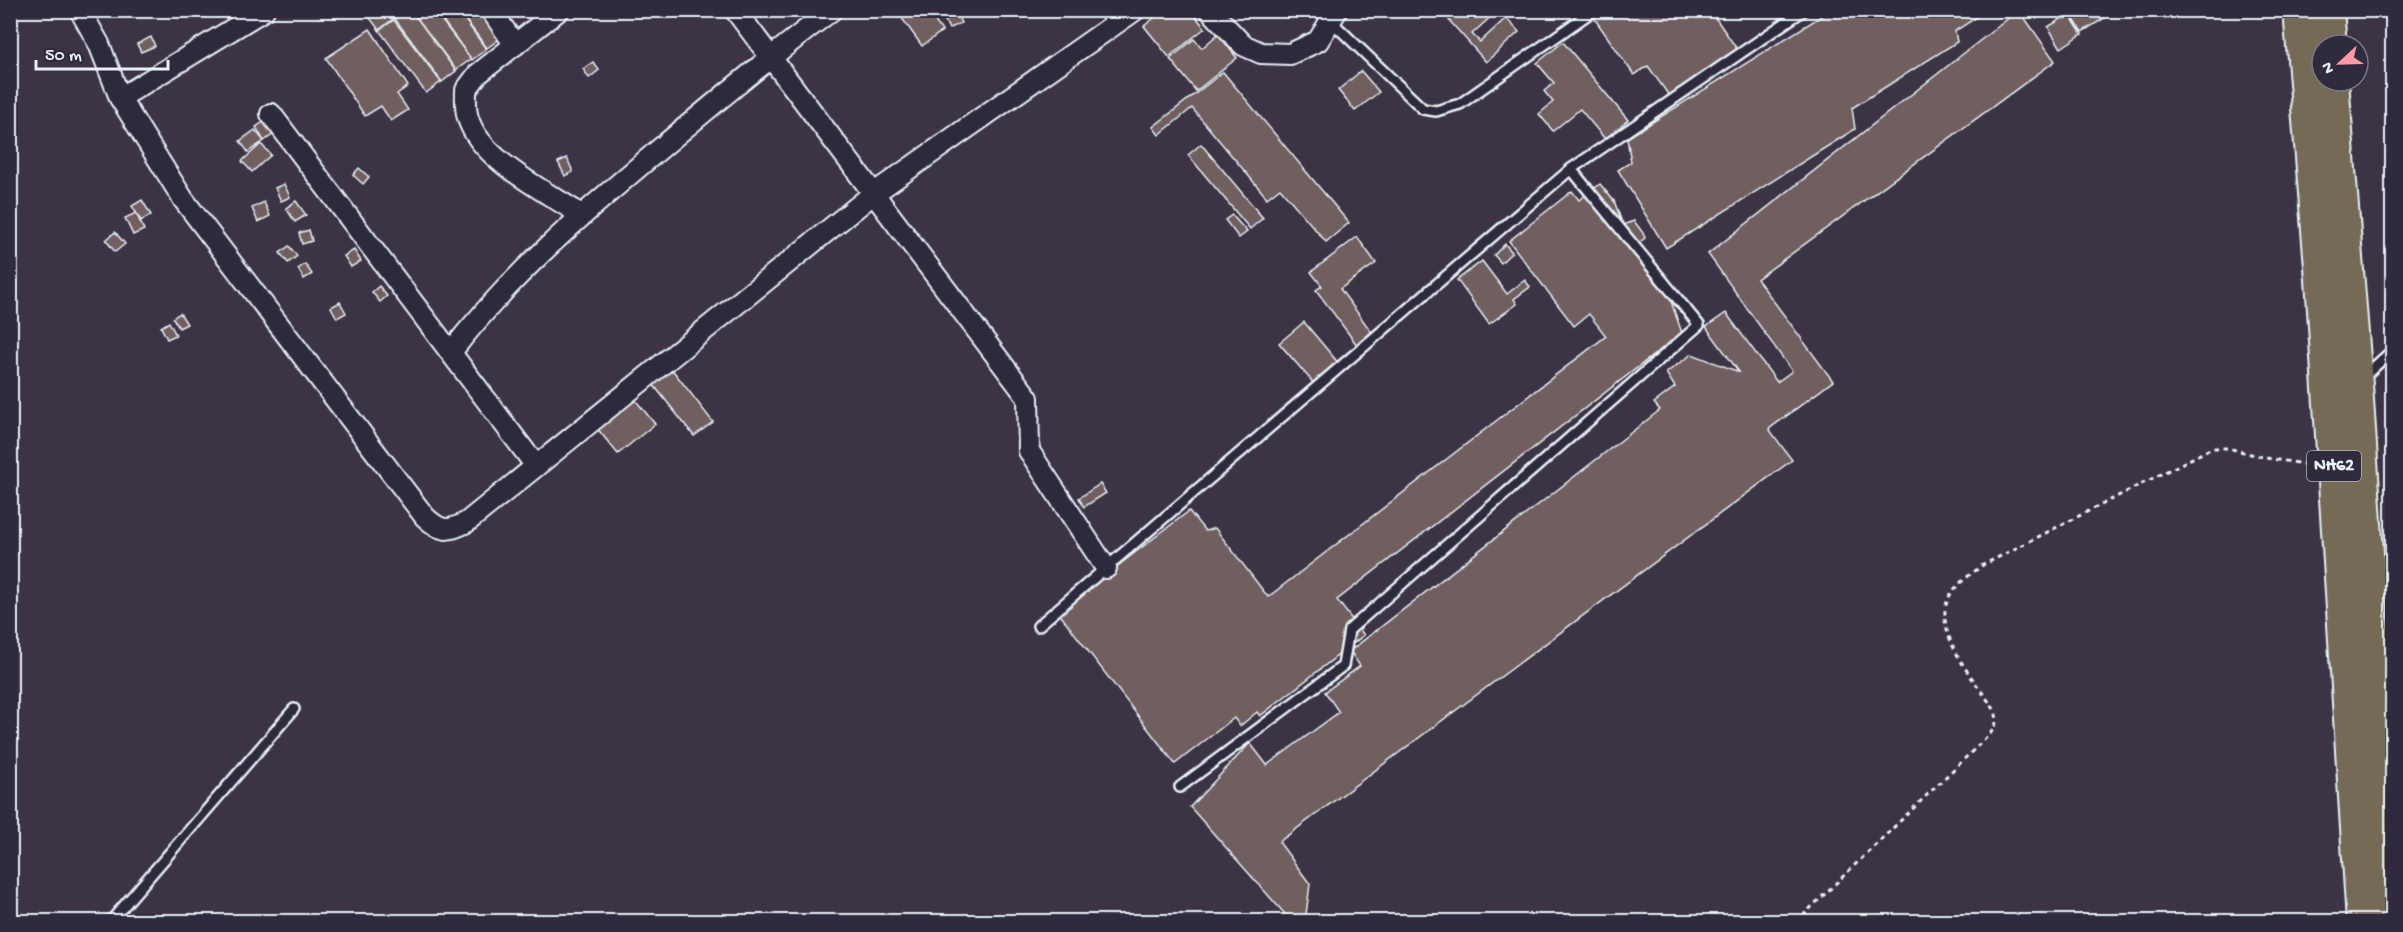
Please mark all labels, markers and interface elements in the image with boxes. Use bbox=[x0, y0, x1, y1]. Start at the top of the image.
scale bar bbox=[36, 33, 168, 71]
north arrow bbox=[2310, 33, 2370, 93]
text: 50 m bbox=[45, 46, 82, 67]
text: N bbox=[2318, 58, 2340, 76]
road number: NH62 bbox=[2307, 451, 2361, 481]

